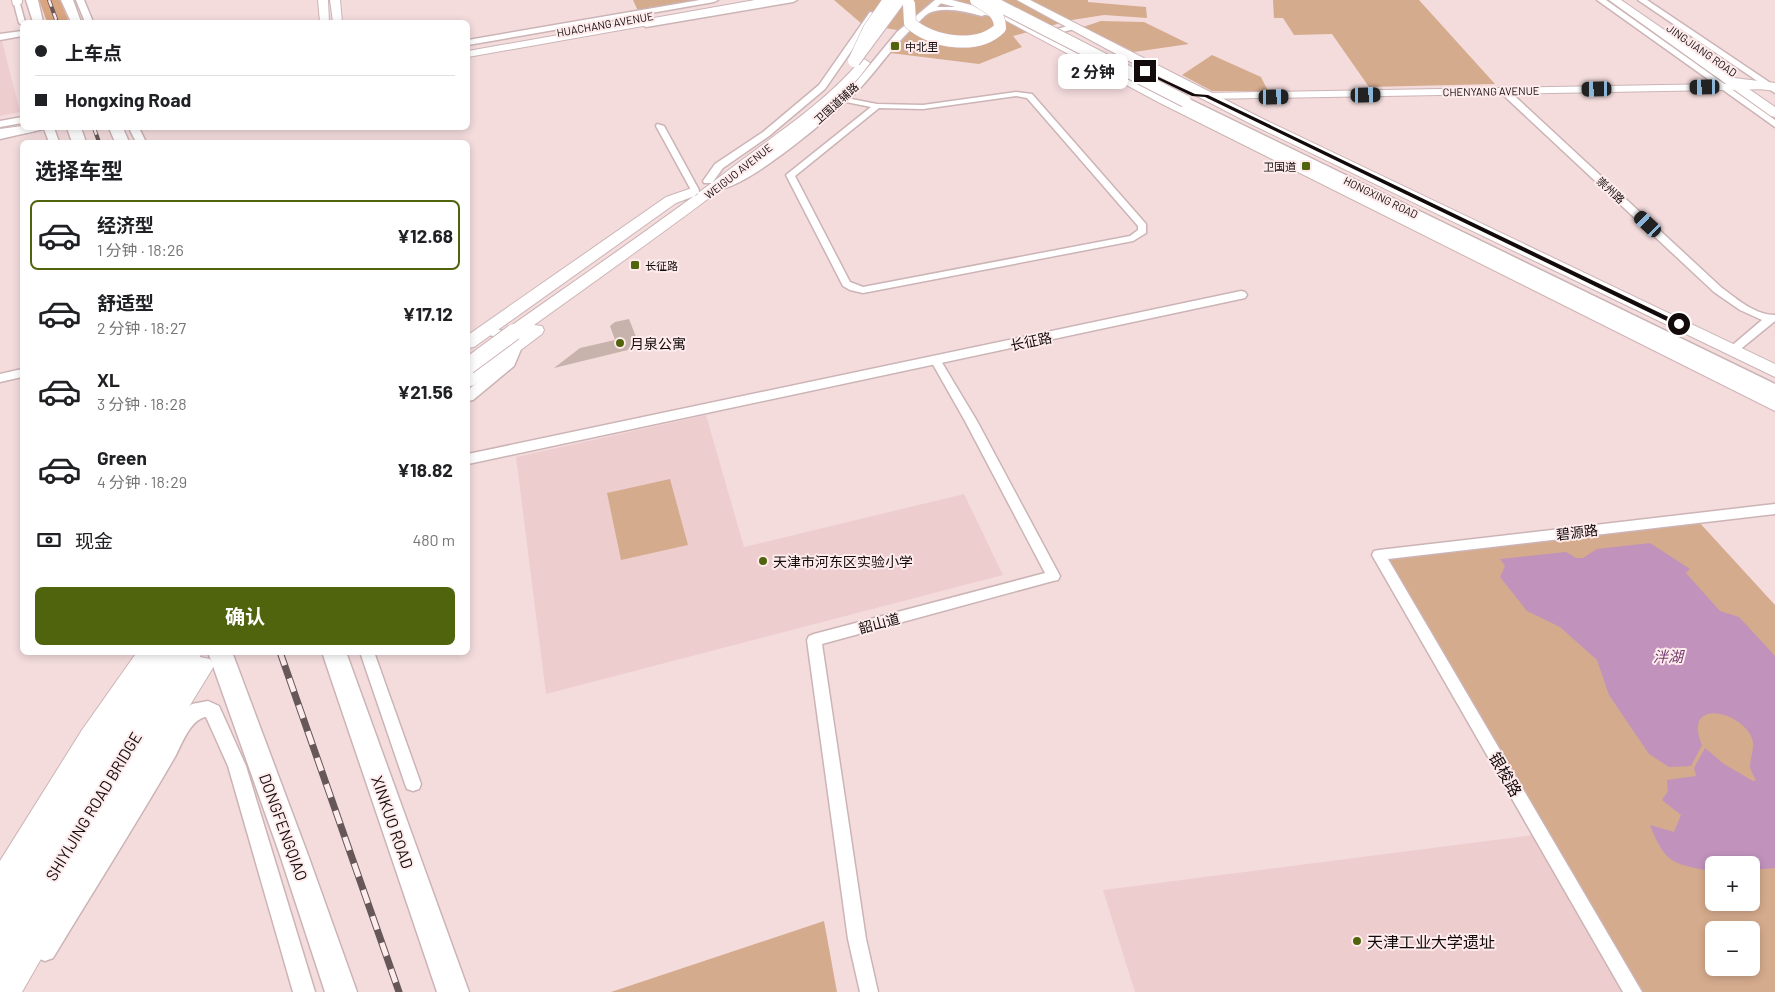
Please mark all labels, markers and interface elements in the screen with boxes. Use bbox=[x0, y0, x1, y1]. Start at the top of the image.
street label: HUACHANG AVENUE bbox=[556, 9, 655, 39]
street label: JINGJIANG ROAD bbox=[1664, 21, 1740, 79]
marker: 中北里 bbox=[889, 40, 901, 52]
place label: 中北里 bbox=[905, 40, 938, 53]
text: 上车点 bbox=[65, 41, 122, 64]
callout: 2 分钟 bbox=[1058, 54, 1128, 88]
route end bbox=[1134, 60, 1156, 82]
text: 2 分钟 bbox=[1071, 62, 1115, 81]
car bbox=[1689, 79, 1720, 95]
street label: 卫国道辅路 bbox=[811, 80, 861, 126]
car bbox=[1581, 81, 1612, 97]
street label: CHENYANG AVENUE bbox=[1443, 84, 1540, 98]
car bbox=[1350, 87, 1381, 103]
text: Hongxing Road bbox=[65, 88, 191, 111]
car bbox=[1258, 89, 1289, 105]
street label: WEIGUO AVENUE bbox=[702, 140, 775, 201]
text: 选择车型 bbox=[35, 157, 123, 183]
place label: 卫国道 bbox=[1263, 160, 1296, 173]
marker: 卫国道 bbox=[1300, 160, 1312, 172]
street label: HONGXING ROAD bbox=[1342, 173, 1420, 221]
street label: 崇州路 bbox=[1594, 174, 1628, 206]
car bbox=[1631, 208, 1664, 240]
icon: car bbox=[37, 213, 82, 258]
text: 经济型 bbox=[97, 213, 154, 236]
text: ¥12.68 bbox=[397, 224, 453, 247]
text: 1 分钟 · 18:26 bbox=[97, 240, 184, 259]
marker: 长征路 bbox=[629, 259, 641, 271]
place label: 长征路 bbox=[645, 259, 678, 272]
icon: car bbox=[37, 291, 82, 336]
text: 舒适型 bbox=[97, 291, 154, 314]
text: ¥17.12 bbox=[403, 302, 453, 325]
route start bbox=[1668, 313, 1690, 335]
text: 2 分钟 · 18:27 bbox=[97, 318, 186, 337]
street label: 长征路 bbox=[1009, 328, 1053, 354]
place label: 月泉公寓 bbox=[630, 335, 686, 352]
marker: 月泉公寓 bbox=[614, 337, 626, 349]
text: XL bbox=[97, 368, 120, 391]
icon: car bbox=[37, 369, 82, 414]
text: ¥21.56 bbox=[397, 380, 453, 403]
text: 3 分钟 · 18:28 bbox=[97, 394, 186, 413]
text: Green bbox=[97, 446, 147, 469]
icon: car bbox=[37, 447, 82, 492]
text: ¥18.82 bbox=[397, 458, 453, 481]
text: 4 分钟 · 18:29 bbox=[97, 472, 187, 491]
street label: 碧源路 bbox=[1555, 521, 1599, 543]
icon: cash bbox=[35, 526, 63, 554]
text: 现金 bbox=[75, 529, 113, 552]
text: 480 m bbox=[412, 530, 455, 549]
place label: 天津市河东区实验小学 bbox=[773, 553, 913, 570]
marker: 天津市河东区实验小学 bbox=[757, 555, 769, 567]
button: 确认 bbox=[35, 587, 455, 645]
street label: 韶山道 bbox=[857, 609, 901, 637]
water label: 泮湖 bbox=[1653, 647, 1685, 665]
street label: SHIYIJING ROAD BRIDGE bbox=[41, 728, 145, 884]
street label: 银梭路 bbox=[1486, 748, 1526, 800]
street label: DONGFENGQIAO bbox=[256, 771, 312, 883]
street label: XINKUO ROAD bbox=[368, 773, 418, 871]
map controls bbox=[1705, 856, 1760, 976]
button: + bbox=[1705, 856, 1760, 911]
button: − bbox=[1705, 921, 1760, 976]
place label: 天津工业大学遗址 bbox=[1367, 932, 1495, 951]
marker: 天津工业大学遗址 bbox=[1351, 935, 1363, 947]

